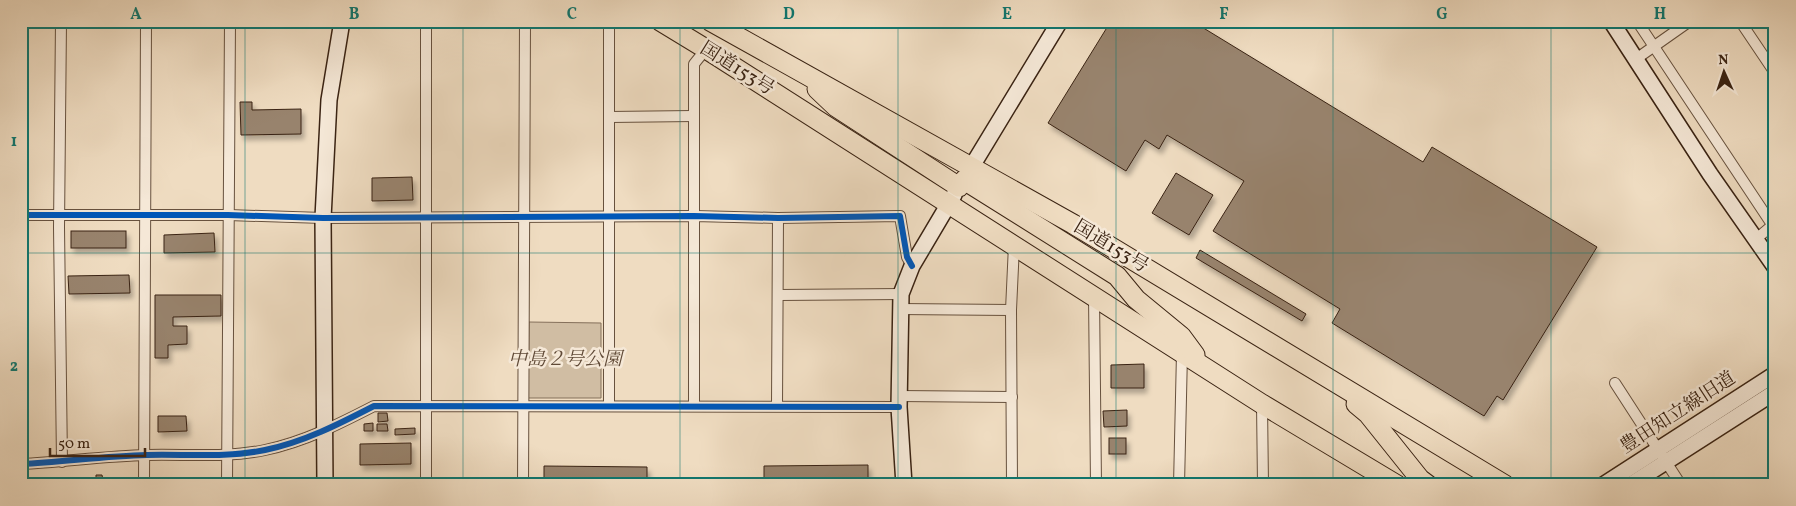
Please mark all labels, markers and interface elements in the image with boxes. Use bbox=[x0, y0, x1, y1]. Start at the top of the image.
text: A bbox=[130, 4, 142, 26]
text: B bbox=[349, 4, 360, 26]
text: C bbox=[567, 4, 577, 26]
text: D bbox=[783, 4, 795, 26]
text: E bbox=[1002, 4, 1012, 26]
text: F bbox=[1219, 4, 1229, 26]
text: G bbox=[1436, 4, 1448, 26]
text: H bbox=[1654, 4, 1666, 26]
street label: 国道153号 bbox=[695, 36, 779, 102]
north arrow bbox=[1698, 48, 1748, 98]
text: N bbox=[1718, 51, 1729, 70]
text: 1 bbox=[11, 131, 17, 153]
street label: 国道153号 bbox=[1069, 214, 1153, 280]
park label: 中島２号公園 bbox=[508, 347, 625, 373]
text: 2 bbox=[10, 356, 18, 378]
street label: 豊田知立線旧道 bbox=[1615, 366, 1741, 460]
scale bar bbox=[50, 426, 145, 458]
text: 50 m bbox=[58, 434, 90, 455]

